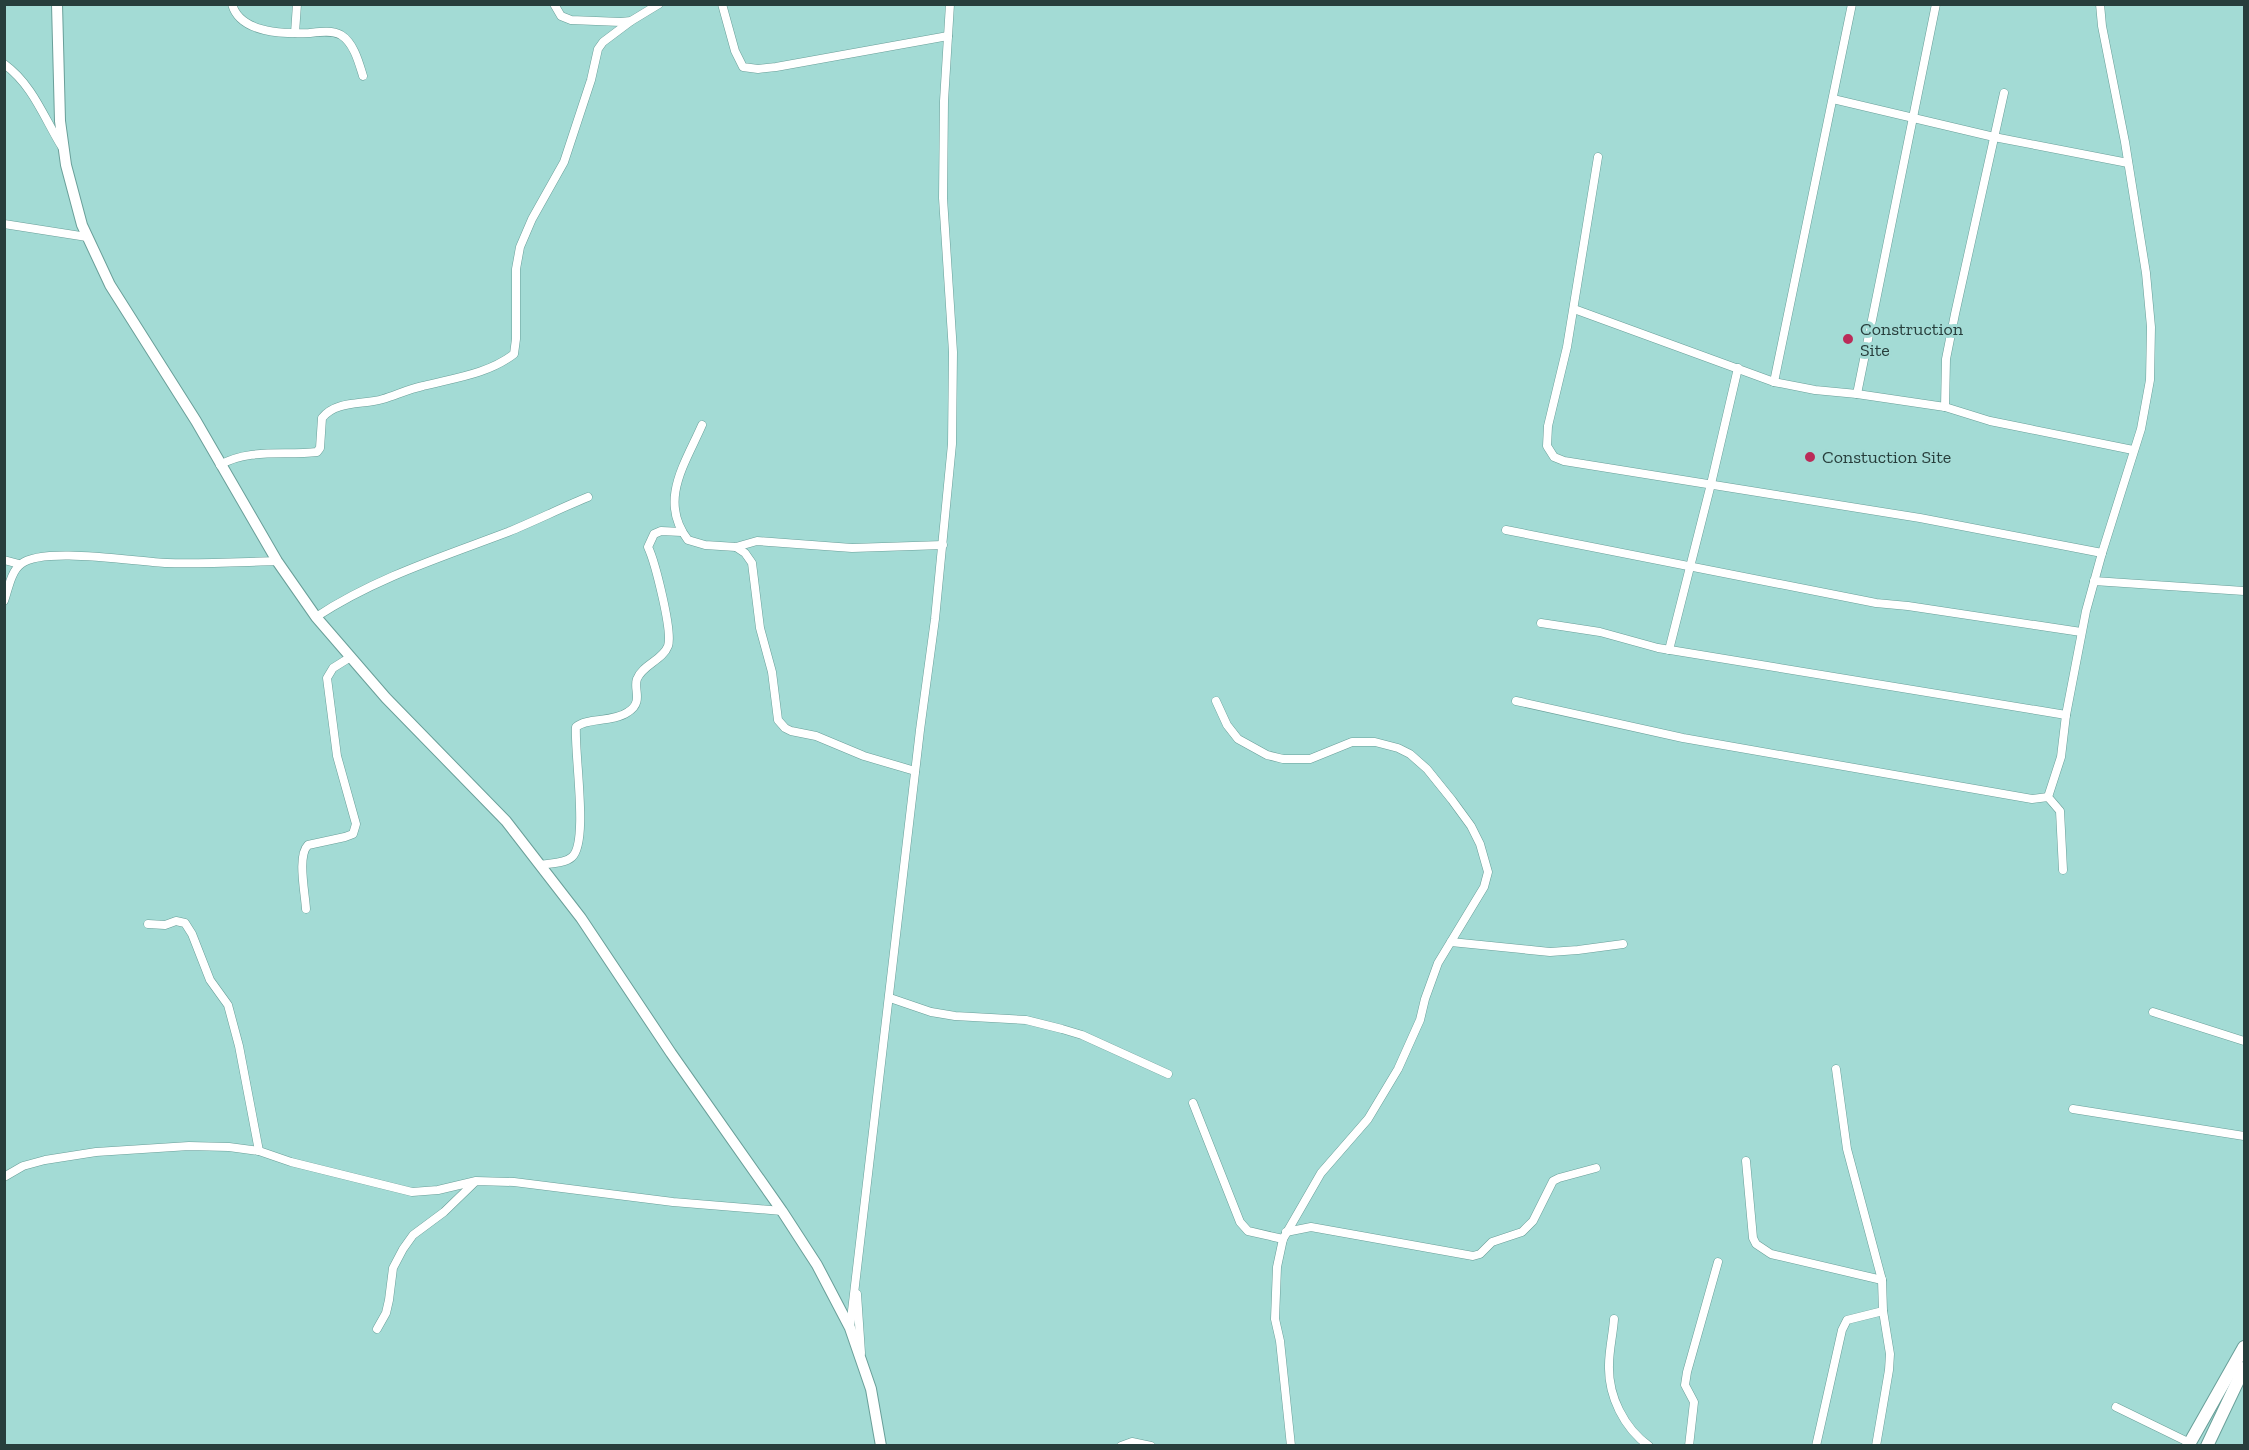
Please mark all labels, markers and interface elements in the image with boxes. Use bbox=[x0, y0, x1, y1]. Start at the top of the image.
place label: Construction Site bbox=[1860, 318, 1964, 361]
marker: Construction Site bbox=[1841, 332, 1855, 346]
place label: Constuction Site bbox=[1822, 446, 1951, 468]
marker: Constuction Site bbox=[1803, 450, 1817, 464]

